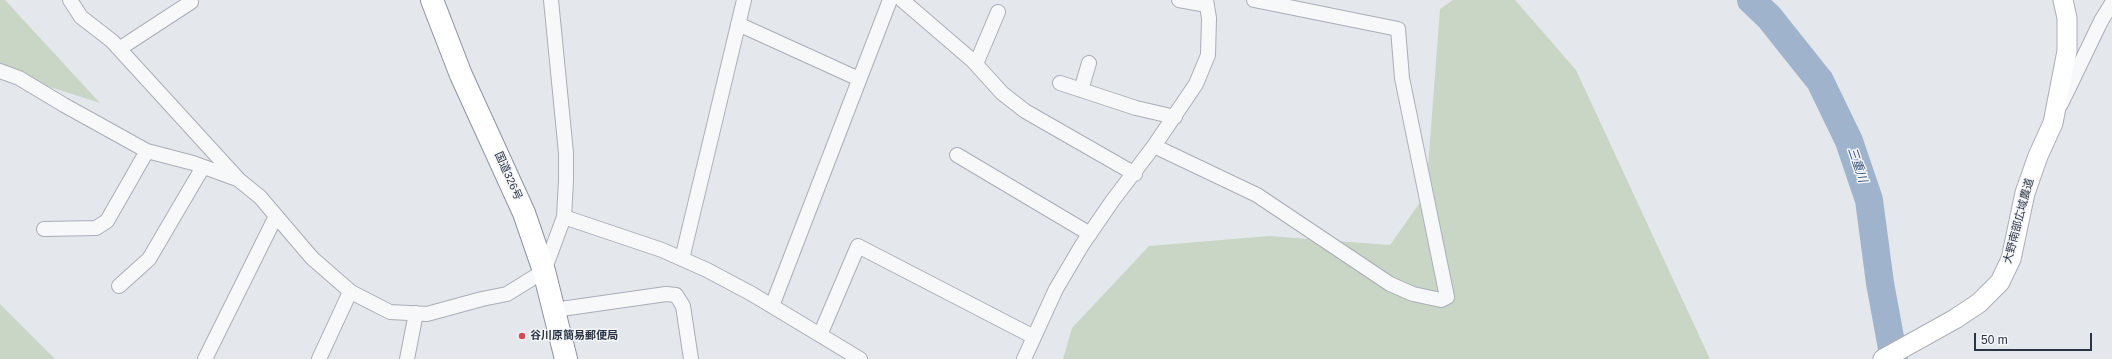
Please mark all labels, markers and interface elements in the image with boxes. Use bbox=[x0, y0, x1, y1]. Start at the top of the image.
water label: 三重川 bbox=[1844, 146, 1870, 184]
street label: 国道326号 bbox=[492, 150, 524, 202]
street label: 大野南部広域農道 bbox=[2001, 177, 2037, 265]
scale bar bbox=[1976, 325, 2094, 351]
place label: 谷川原簡易郵便局 bbox=[530, 329, 618, 343]
marker: 谷川原簡易郵便局 bbox=[517, 331, 527, 341]
text: 50 m bbox=[1981, 333, 2008, 347]

